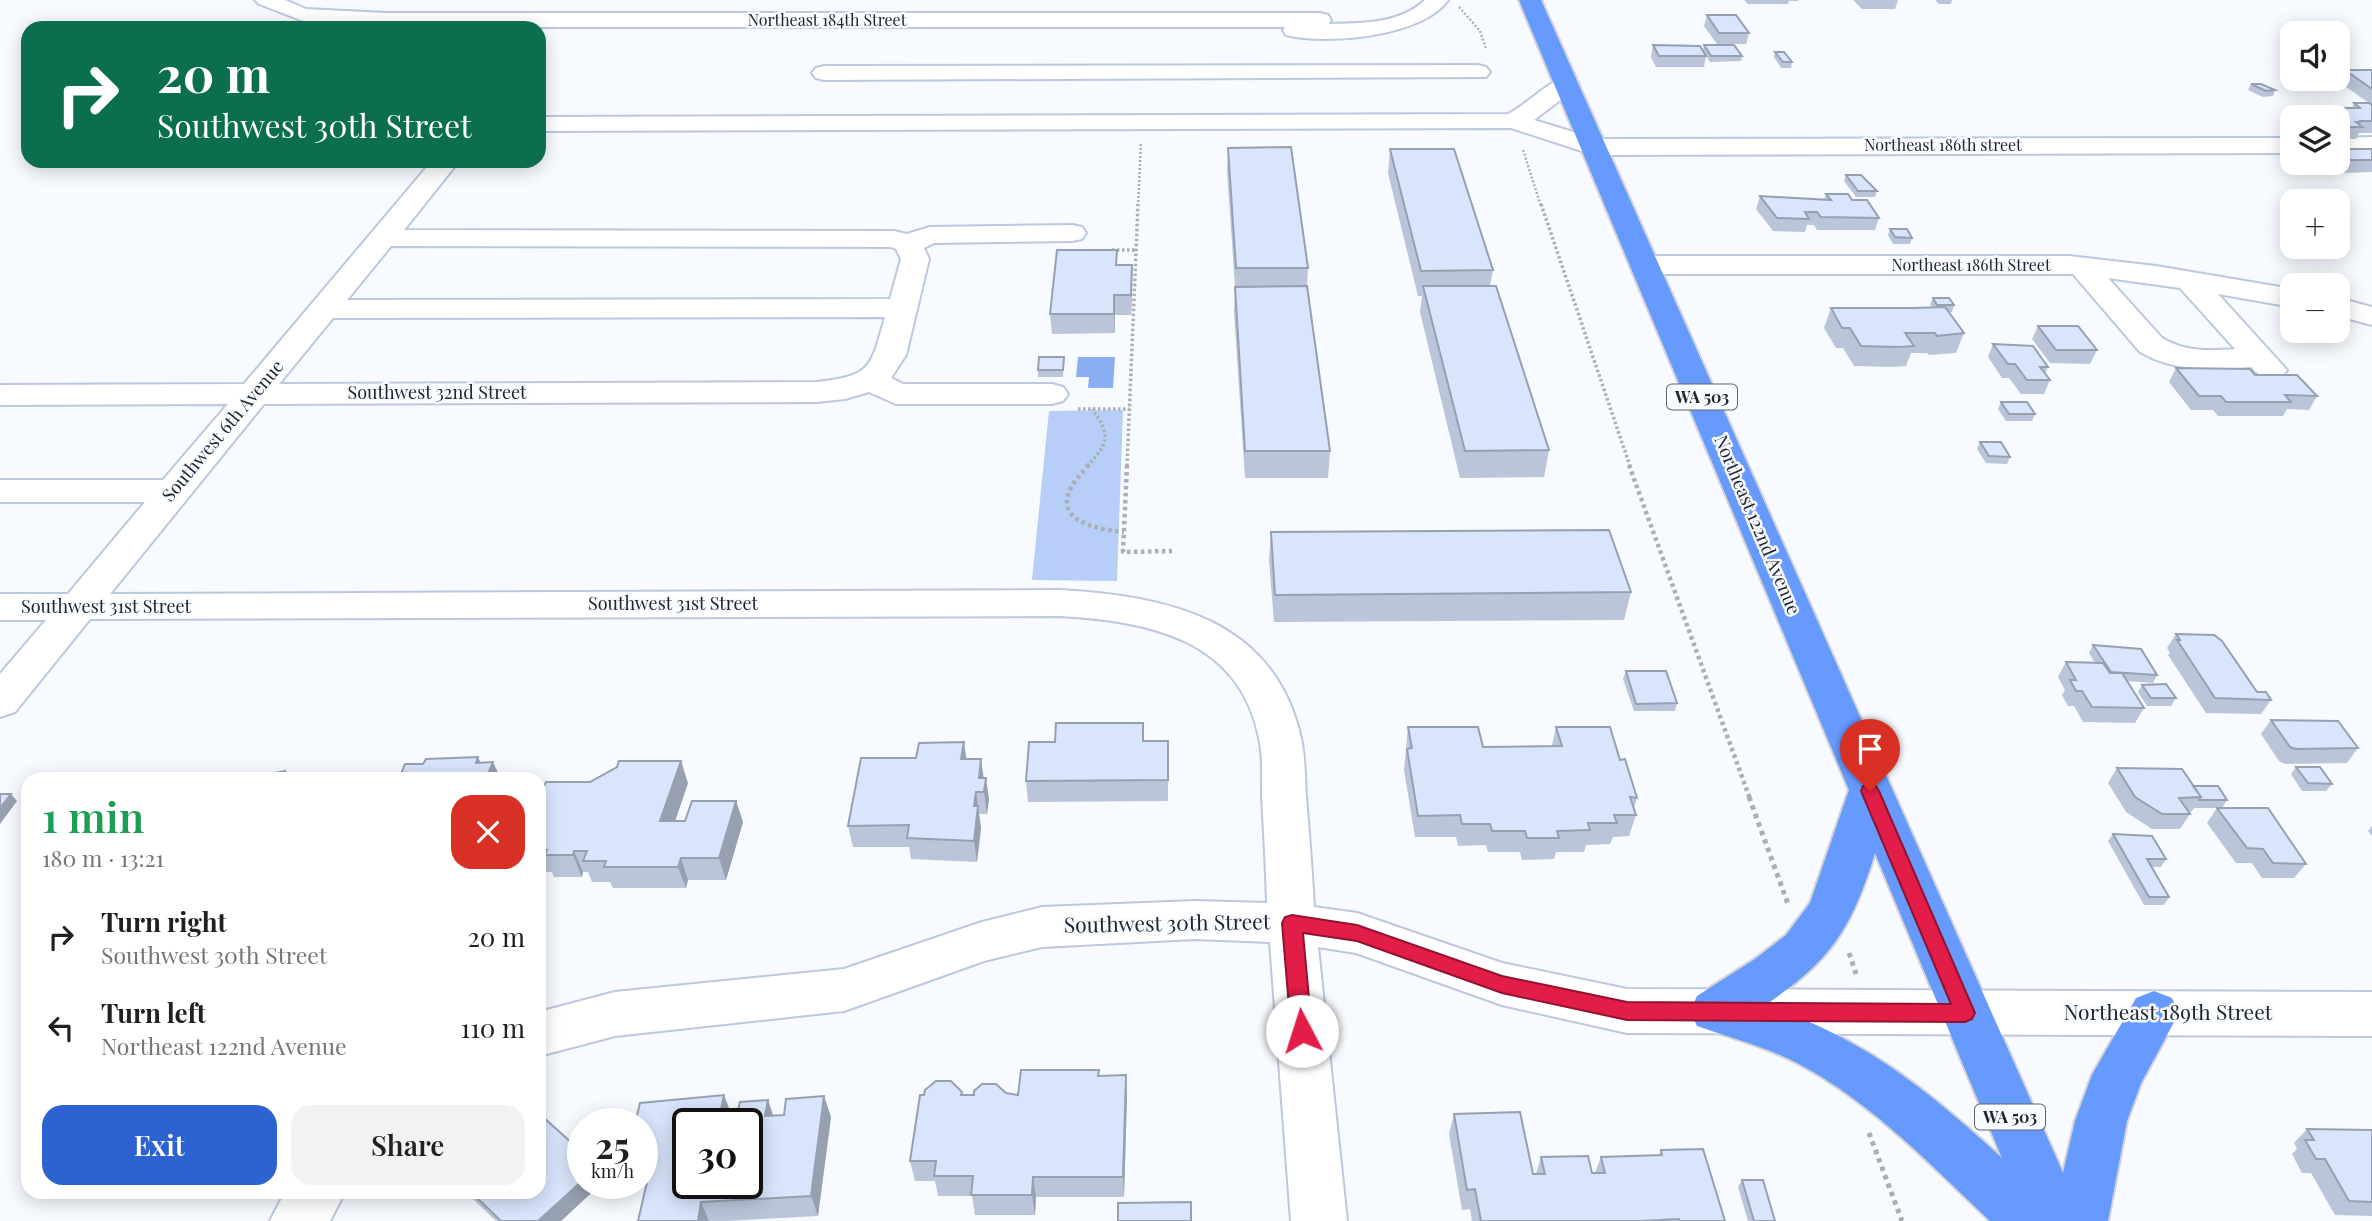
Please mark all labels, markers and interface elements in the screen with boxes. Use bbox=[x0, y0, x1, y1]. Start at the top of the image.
street label: Northeast 184th Street bbox=[748, 9, 907, 30]
map controls bbox=[2280, 21, 2350, 343]
button: sound bbox=[2280, 21, 2350, 91]
text: 20 m bbox=[157, 40, 270, 105]
icon: right bbox=[42, 49, 133, 140]
text: Southwest 30th Street bbox=[157, 103, 472, 146]
button: layers bbox=[2280, 105, 2350, 175]
street label: Northeast 186th street bbox=[1864, 134, 2022, 155]
button: + bbox=[2280, 189, 2350, 259]
street label: Northeast 186th Street bbox=[1891, 254, 2051, 275]
button: − bbox=[2280, 273, 2350, 343]
street label: Southwest 6th Avenue bbox=[156, 355, 289, 506]
street label: Southwest 32nd Street bbox=[348, 380, 527, 404]
road number: WA 503 bbox=[1667, 384, 1737, 410]
street label: Northeast 122nd Avenue bbox=[1709, 431, 1807, 618]
street label: Southwest 31st Street bbox=[588, 591, 759, 615]
street label: Southwest 31st Street bbox=[21, 594, 192, 618]
pin bbox=[1840, 719, 1900, 791]
icon: arrive bbox=[1851, 730, 1889, 768]
text: 1 min bbox=[42, 788, 144, 844]
button: close bbox=[451, 795, 525, 869]
text: 180 m · 13:21 bbox=[42, 842, 164, 873]
text: Turn right bbox=[101, 904, 227, 939]
street label: Southwest 30th Street bbox=[1064, 906, 1271, 938]
icon: right bbox=[42, 918, 80, 956]
text: 20 m bbox=[467, 919, 525, 954]
text: Southwest 30th Street bbox=[101, 939, 327, 970]
position arrow bbox=[1265, 994, 1339, 1068]
text: Turn left bbox=[101, 995, 206, 1030]
street label: Northeast 189th Street bbox=[2064, 997, 2273, 1025]
icon: left bbox=[42, 1009, 80, 1047]
text: 110 m bbox=[461, 1010, 525, 1045]
text: Northeast 122nd Avenue bbox=[101, 1030, 347, 1061]
button: Exit bbox=[42, 1105, 277, 1185]
button: Share bbox=[291, 1105, 525, 1185]
road number: WA 503 bbox=[1975, 1105, 2045, 1130]
speed limit sign: 30 bbox=[672, 1108, 763, 1199]
text: 25 bbox=[595, 1121, 630, 1168]
text: km/h bbox=[591, 1159, 634, 1183]

